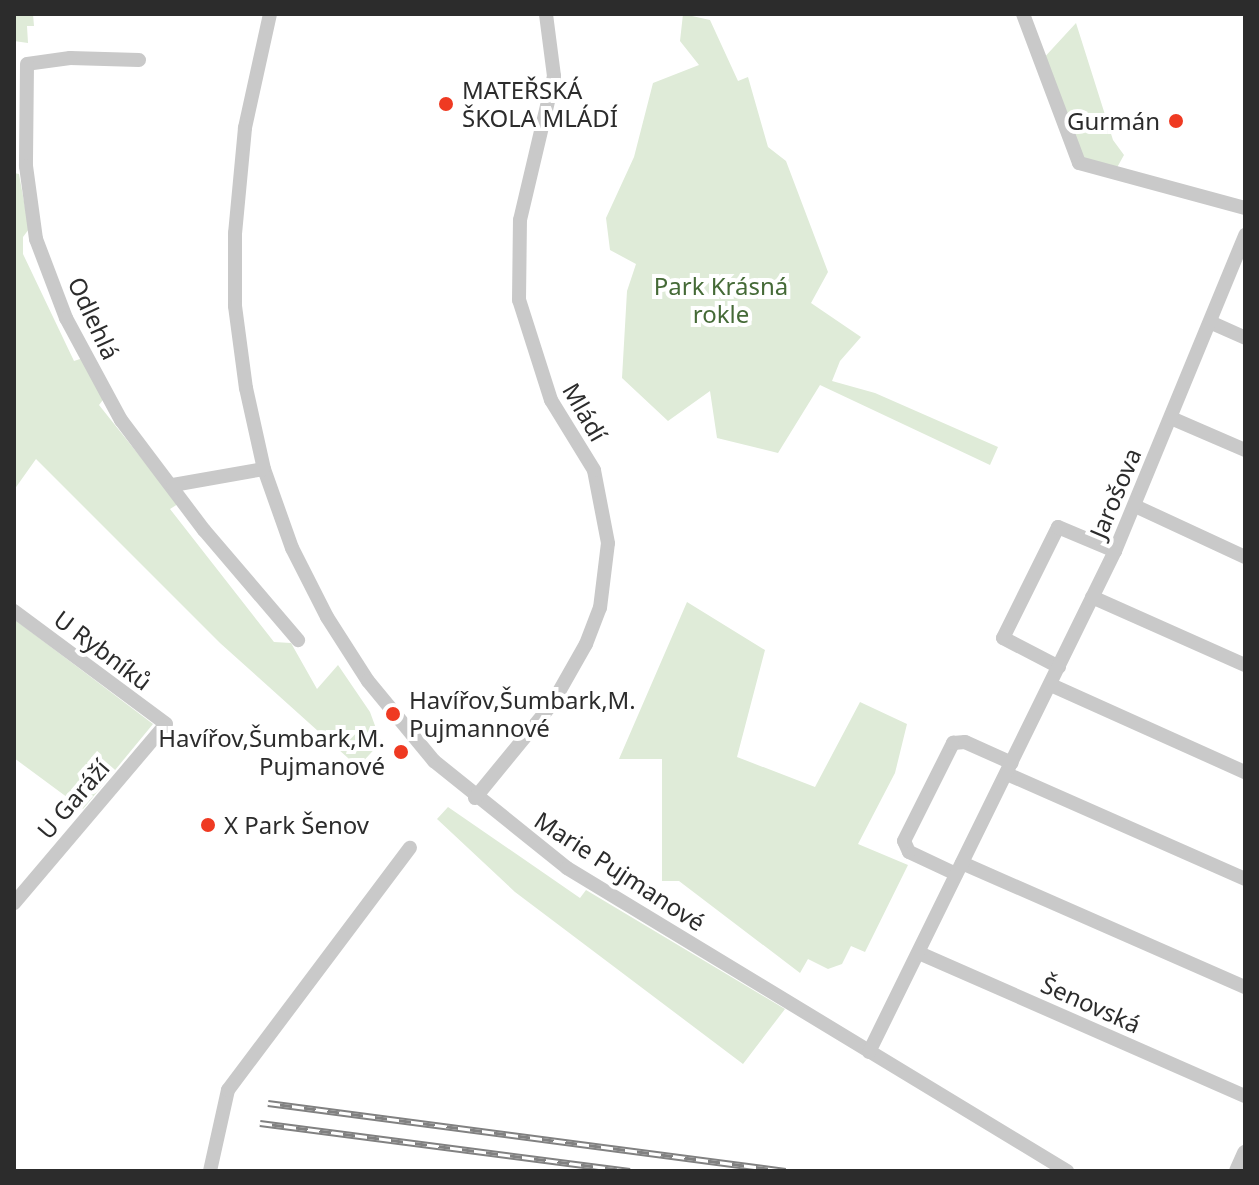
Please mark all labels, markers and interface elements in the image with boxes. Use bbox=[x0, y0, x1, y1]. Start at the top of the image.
place label: MATEŘSKÁ ŠKOLA MLÁDÍ bbox=[462, 76, 618, 132]
marker: MATEŘSKÁ ŠKOLA MLÁDÍ bbox=[437, 95, 455, 113]
place label: Gurmán bbox=[1067, 107, 1160, 135]
marker: Gurmán bbox=[1167, 112, 1185, 130]
street label: Odlehlá bbox=[62, 272, 126, 364]
park label: Park Krásná rokle bbox=[654, 272, 788, 328]
street label: Mládí bbox=[557, 378, 613, 446]
street label: Jarošova bbox=[1083, 444, 1147, 542]
street label: U Rybníků bbox=[49, 604, 157, 696]
place label: Havířov,Šumbark,M. Pujmannové bbox=[409, 686, 636, 742]
marker: Havířov,Šumbark,M. Pujmannové bbox=[384, 705, 402, 723]
place label: Havířov,Šumbark,M. Pujmanové bbox=[158, 724, 385, 780]
marker: Havířov,Šumbark,M. Pujmanové bbox=[392, 743, 410, 761]
street label: U Garáží bbox=[31, 754, 115, 844]
street label: Marie Pujmanové bbox=[529, 805, 711, 937]
place label: X Park Šenov bbox=[224, 811, 369, 839]
marker: X Park Šenov bbox=[199, 816, 217, 834]
street label: Šenovská bbox=[1037, 969, 1145, 1039]

